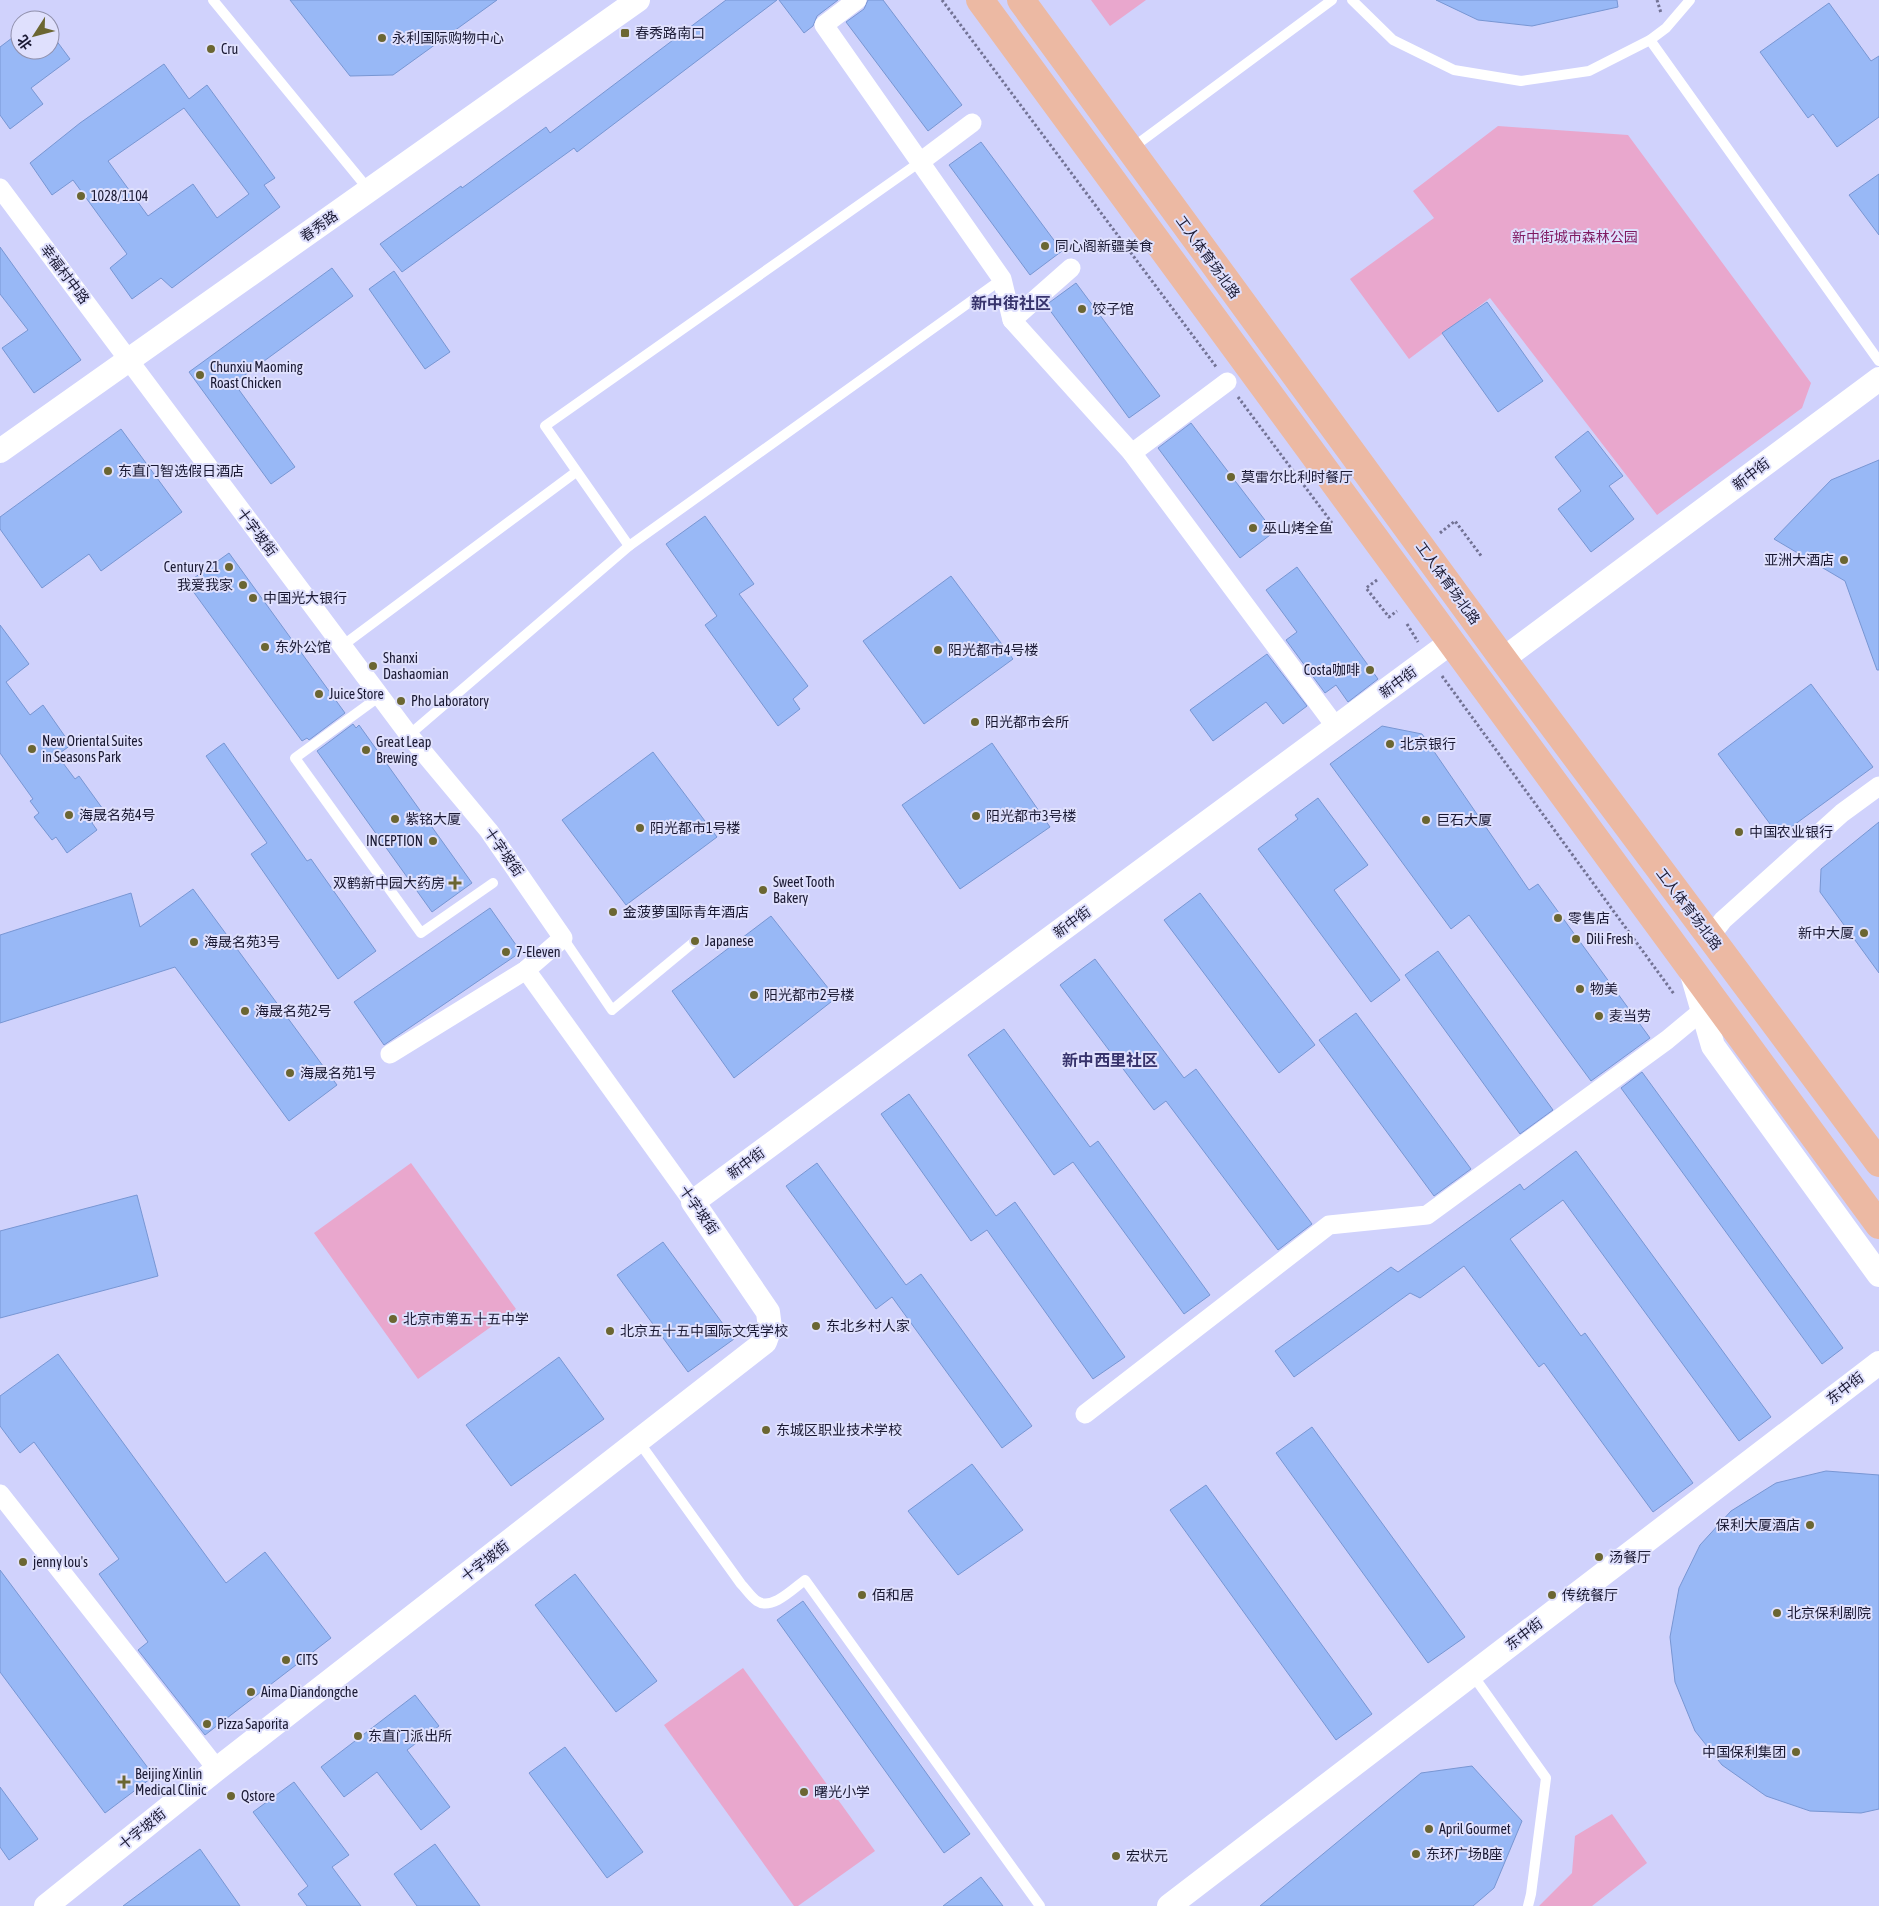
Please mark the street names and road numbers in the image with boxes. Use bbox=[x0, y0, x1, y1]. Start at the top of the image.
street label: 春秀路 bbox=[297, 207, 341, 245]
street label: 工人体育场北路 bbox=[1173, 213, 1243, 301]
street label: 幸福村中路 bbox=[38, 241, 92, 307]
street label: 新中街 bbox=[1729, 455, 1773, 493]
street label: 十字坡街 bbox=[234, 505, 280, 559]
street label: 工人体育场北路 bbox=[1413, 539, 1483, 627]
street label: 新中街 bbox=[1376, 663, 1420, 701]
street label: 十字坡街 bbox=[481, 824, 527, 880]
street label: 工人体育场北路 bbox=[1653, 865, 1725, 953]
street label: 新中街 bbox=[1050, 903, 1094, 941]
street label: 新中街 bbox=[724, 1144, 768, 1182]
street label: 十字坡街 bbox=[676, 1182, 722, 1238]
street label: 东中街 bbox=[1823, 1369, 1867, 1407]
street label: 十字坡街 bbox=[458, 1537, 512, 1585]
street label: 东中街 bbox=[1502, 1615, 1546, 1653]
street label: 十字坡街 bbox=[115, 1805, 169, 1853]

